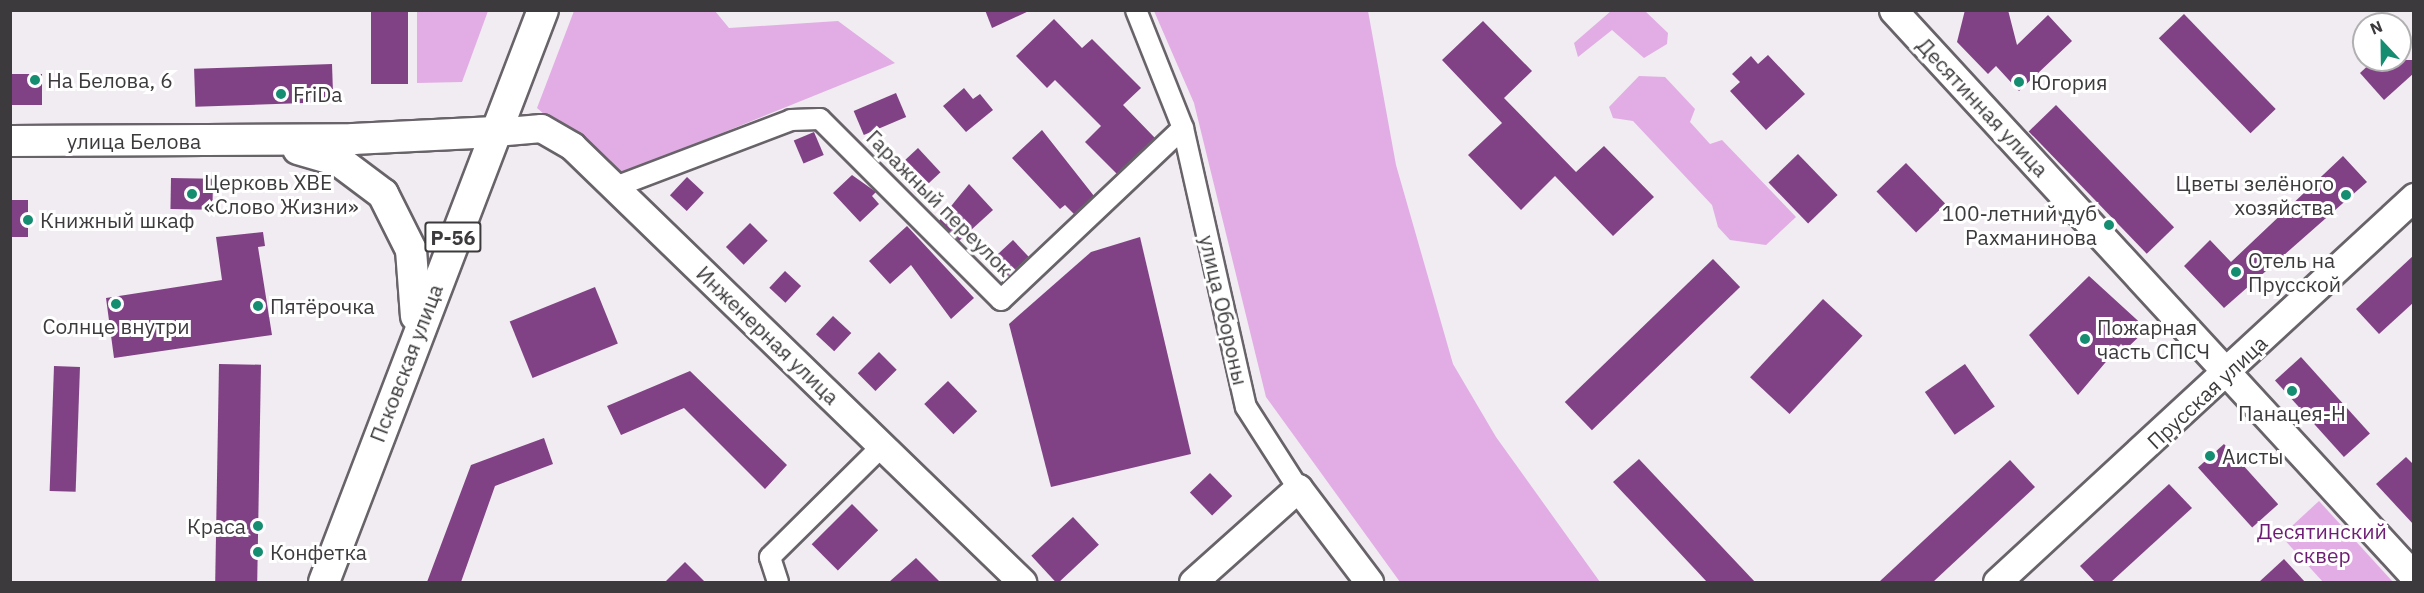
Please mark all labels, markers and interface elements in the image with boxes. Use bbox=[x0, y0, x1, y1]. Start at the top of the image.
north arrow bbox=[2352, 12, 2412, 72]
text: N bbox=[2367, 16, 2385, 39]
street label: Десятинная улица bbox=[1912, 32, 2054, 182]
place label: На Белова, 6 bbox=[47, 67, 173, 93]
place label: Югория bbox=[2031, 69, 2107, 95]
marker: На Белова, 6 bbox=[28, 73, 42, 87]
marker: Югория bbox=[2012, 75, 2026, 89]
place label: FriDa bbox=[293, 81, 343, 107]
marker: FriDa bbox=[274, 87, 288, 101]
street label: Гаражный переулок bbox=[862, 125, 1018, 281]
street label: улица Белова bbox=[67, 128, 201, 154]
place label: Церковь ХВЕ «Слово Жизни» bbox=[204, 169, 359, 219]
place label: Цветы зелёного хозяйства bbox=[2176, 170, 2334, 220]
marker: Церковь ХВЕ «Слово Жизни» bbox=[185, 187, 199, 201]
marker: Цветы зелёного хозяйства bbox=[2339, 188, 2353, 202]
place label: 100-летний дуб Рахманинова bbox=[1942, 200, 2097, 250]
place label: Книжный шкаф bbox=[40, 207, 194, 233]
marker: Книжный шкаф bbox=[21, 213, 35, 227]
marker: 100-летний дуб Рахманинова bbox=[2102, 218, 2116, 232]
road number: Р-56 bbox=[423, 220, 483, 254]
street label: улица Обороны bbox=[1195, 233, 1253, 387]
place label: Отель на Прусской bbox=[2248, 247, 2341, 297]
street label: Инженерная улица bbox=[691, 260, 845, 410]
marker: Отель на Прусской bbox=[2229, 265, 2243, 279]
street label: Псковская улица bbox=[364, 280, 448, 446]
place label: Пятёрочка bbox=[270, 293, 375, 319]
marker: Солнце внутри bbox=[109, 297, 123, 311]
marker: Пятёрочка bbox=[251, 299, 265, 313]
place label: Солнце внутри bbox=[42, 313, 190, 339]
place label: Пожарная часть СПСЧ bbox=[2097, 314, 2210, 364]
street label: Прусская улица bbox=[2142, 330, 2272, 454]
marker: Пожарная часть СПСЧ bbox=[2078, 332, 2092, 346]
marker: Панацея-Н bbox=[2285, 384, 2299, 398]
place label: Панацея-Н bbox=[2238, 400, 2346, 426]
place label: Аисты bbox=[2222, 443, 2284, 469]
marker: Аисты bbox=[2203, 449, 2217, 463]
place label: Краса bbox=[187, 513, 246, 539]
park label: Десятинский сквер bbox=[2257, 518, 2387, 568]
marker: Краса bbox=[251, 519, 265, 533]
place label: Конфетка bbox=[270, 539, 367, 565]
marker: Конфетка bbox=[251, 545, 265, 559]

